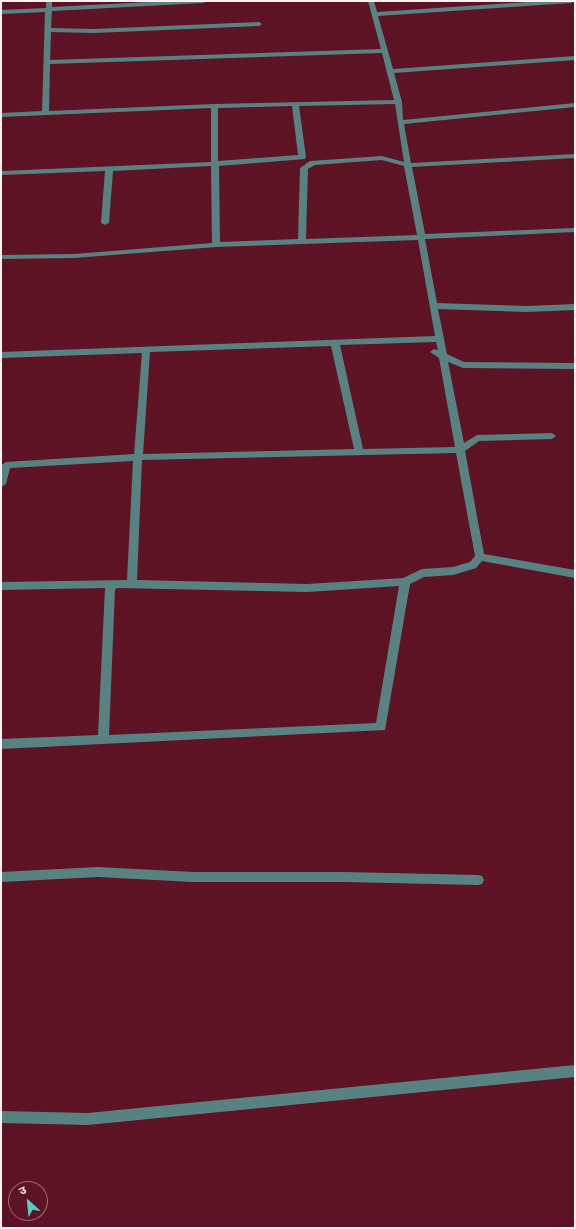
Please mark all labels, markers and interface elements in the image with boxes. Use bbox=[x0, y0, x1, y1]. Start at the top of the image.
north arrow bbox=[8, 1181, 48, 1221]
text: उ bbox=[17, 1184, 29, 1198]

